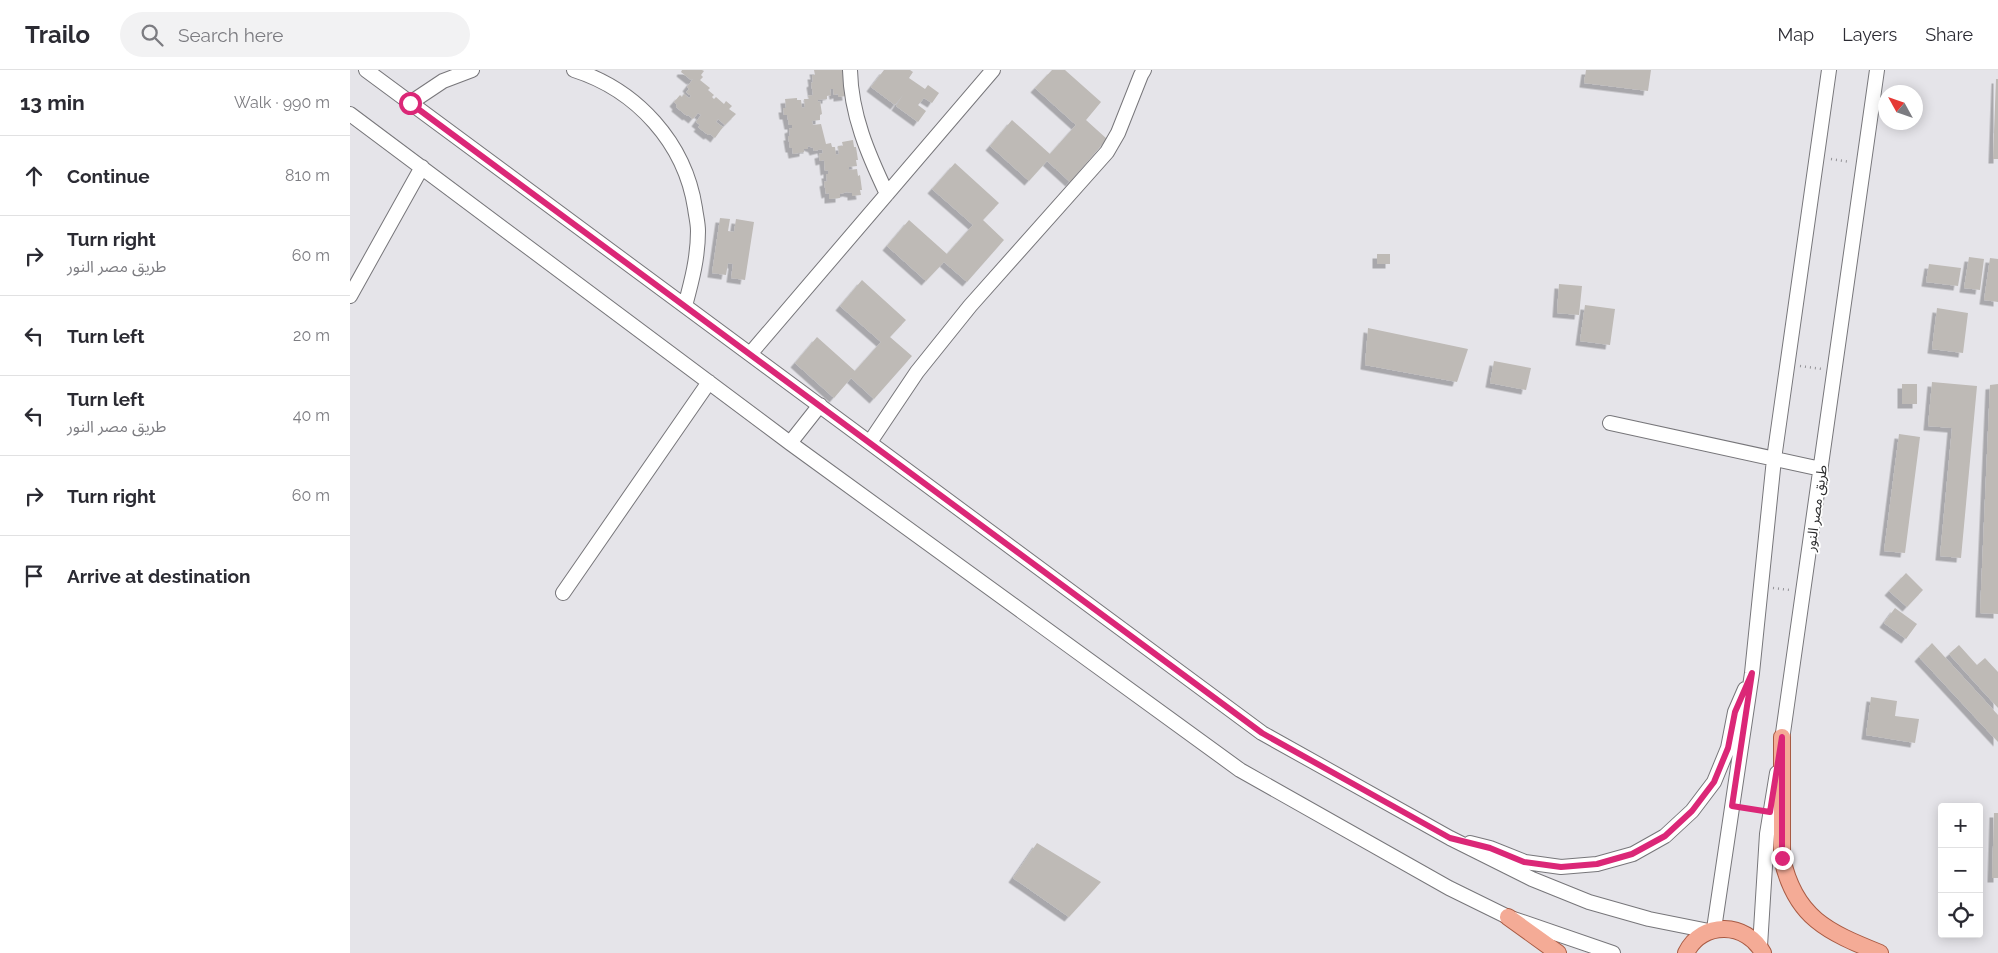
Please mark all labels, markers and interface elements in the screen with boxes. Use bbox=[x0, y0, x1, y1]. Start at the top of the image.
search box bbox=[120, 12, 470, 57]
text: Trailo bbox=[25, 20, 90, 49]
icon: search bbox=[138, 21, 166, 49]
text: Search here bbox=[178, 24, 283, 46]
text: Map bbox=[1778, 24, 1814, 45]
text: Layers bbox=[1842, 24, 1897, 45]
text: Share bbox=[1925, 24, 1973, 45]
north arrow bbox=[1878, 85, 1923, 130]
text: 13 min bbox=[20, 90, 85, 115]
route start bbox=[399, 92, 422, 115]
text: Walk · 990 m bbox=[234, 93, 330, 112]
icon: ahead bbox=[20, 162, 48, 190]
text: Continue bbox=[67, 165, 150, 187]
text: 810 m bbox=[285, 166, 330, 185]
text: Turn right bbox=[67, 228, 156, 250]
icon: right bbox=[20, 242, 48, 270]
text: 60 m bbox=[292, 246, 330, 265]
text: طريق مصر النور bbox=[67, 257, 166, 276]
icon: left bbox=[20, 322, 48, 350]
text: Turn left bbox=[67, 325, 144, 347]
text: 20 m bbox=[293, 326, 330, 345]
text: Turn left bbox=[67, 388, 144, 410]
icon: left bbox=[20, 402, 48, 430]
text: 40 m bbox=[293, 406, 330, 425]
text: طريق مصر النور bbox=[67, 417, 166, 436]
street label: طريق مصر النور bbox=[1802, 464, 1832, 553]
icon: right bbox=[20, 482, 48, 510]
text: Turn right bbox=[67, 485, 156, 507]
text: 60 m bbox=[292, 486, 330, 505]
icon: arrive bbox=[20, 562, 48, 590]
text: Arrive at destination bbox=[67, 565, 251, 587]
map controls bbox=[1938, 803, 1983, 938]
button: + bbox=[1938, 803, 1983, 848]
route end bbox=[1771, 847, 1794, 870]
button: − bbox=[1938, 848, 1983, 893]
button: locate bbox=[1938, 893, 1983, 938]

